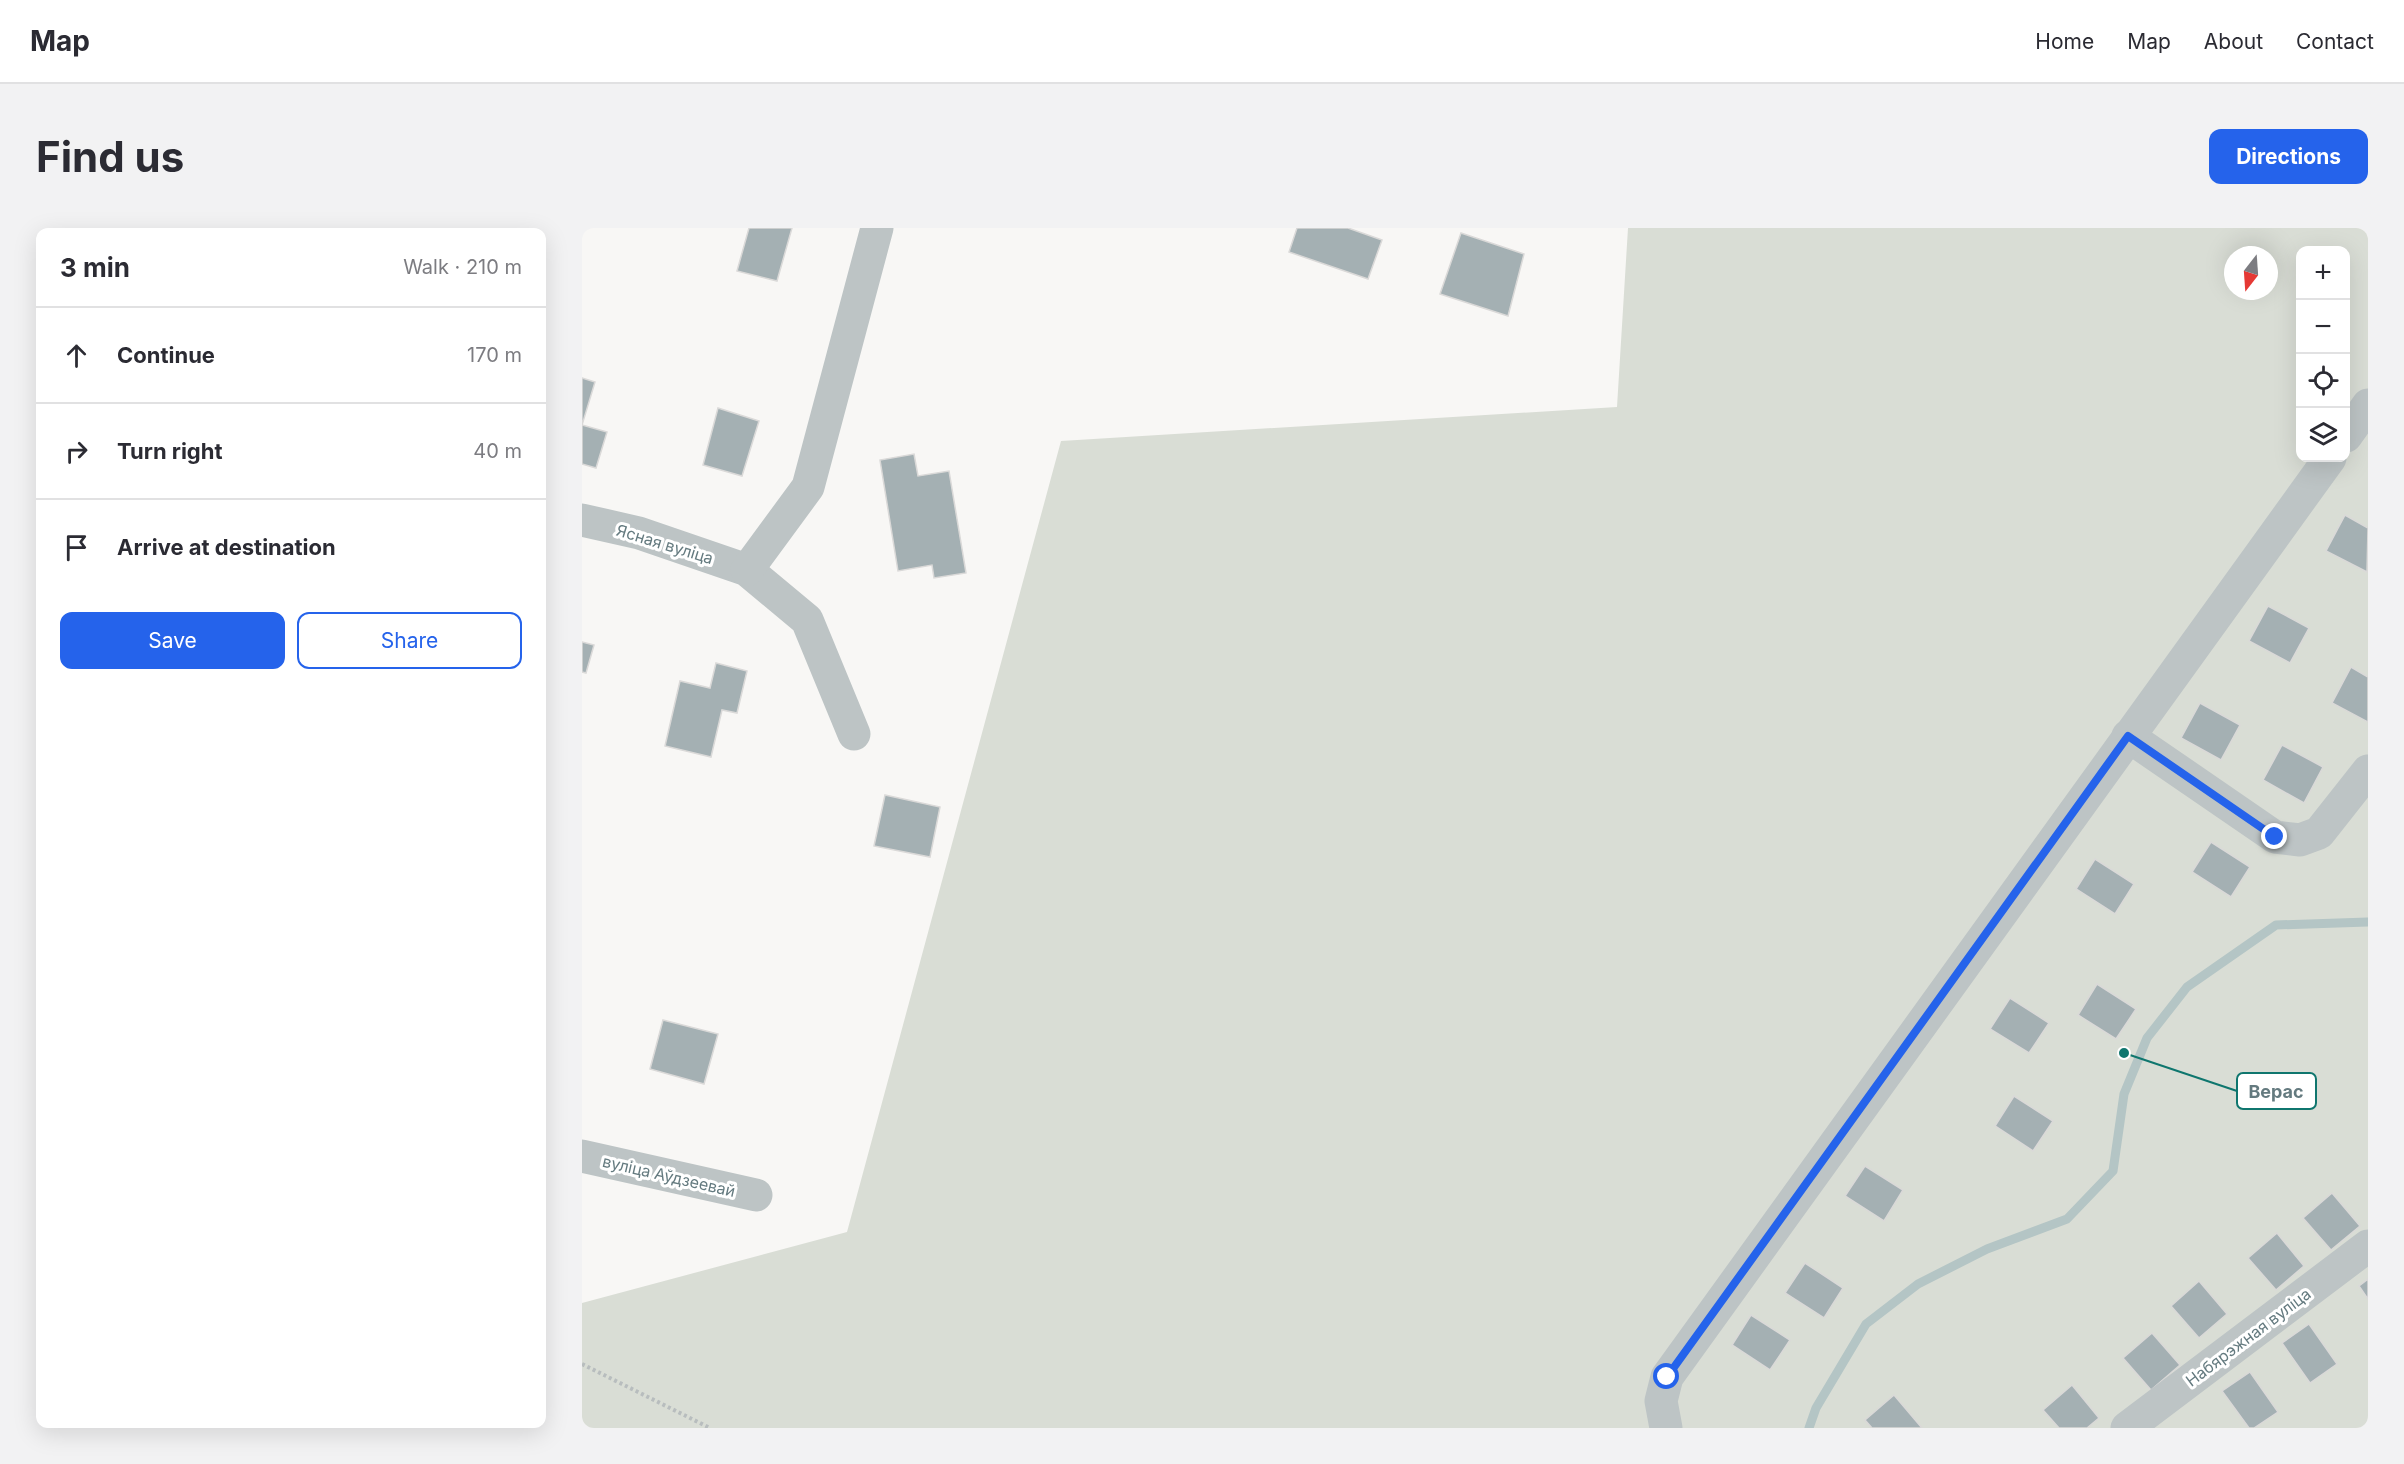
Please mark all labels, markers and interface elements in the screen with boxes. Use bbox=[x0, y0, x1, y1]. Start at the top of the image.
text: Map bbox=[30, 24, 90, 58]
text: Home bbox=[2035, 29, 2094, 54]
text: Map bbox=[2127, 29, 2171, 54]
text: About bbox=[2204, 29, 2263, 54]
text: Contact bbox=[2296, 29, 2374, 54]
button: Directions bbox=[2209, 129, 2368, 184]
text: Find us bbox=[36, 131, 184, 182]
north arrow bbox=[2224, 246, 2278, 300]
map controls bbox=[2296, 246, 2350, 462]
button: + bbox=[2296, 246, 2350, 300]
text: 3 min bbox=[60, 252, 130, 283]
text: Walk · 210 m bbox=[403, 255, 522, 279]
button: − bbox=[2296, 300, 2350, 354]
icon: ahead bbox=[60, 339, 93, 372]
text: Continue bbox=[117, 342, 215, 368]
text: 170 m bbox=[467, 343, 522, 367]
button: locate bbox=[2296, 354, 2350, 408]
button: layers bbox=[2296, 408, 2350, 462]
icon: right bbox=[60, 435, 93, 468]
text: Turn right bbox=[117, 438, 223, 464]
text: 40 m bbox=[473, 439, 522, 463]
street label: Ясная вуліца bbox=[614, 520, 716, 568]
icon: arrive bbox=[60, 531, 93, 564]
text: Arrive at destination bbox=[117, 534, 336, 560]
button: Save bbox=[60, 612, 285, 669]
button: Share bbox=[297, 612, 522, 669]
route end bbox=[2261, 823, 2287, 849]
callout: Верас bbox=[2237, 1073, 2316, 1109]
text: Верас bbox=[2248, 1081, 2304, 1102]
street label: вуліца Аўдзеевай bbox=[601, 1151, 737, 1201]
street label: Набярэжная вуліца bbox=[2182, 1283, 2314, 1391]
route start bbox=[1653, 1363, 1679, 1389]

